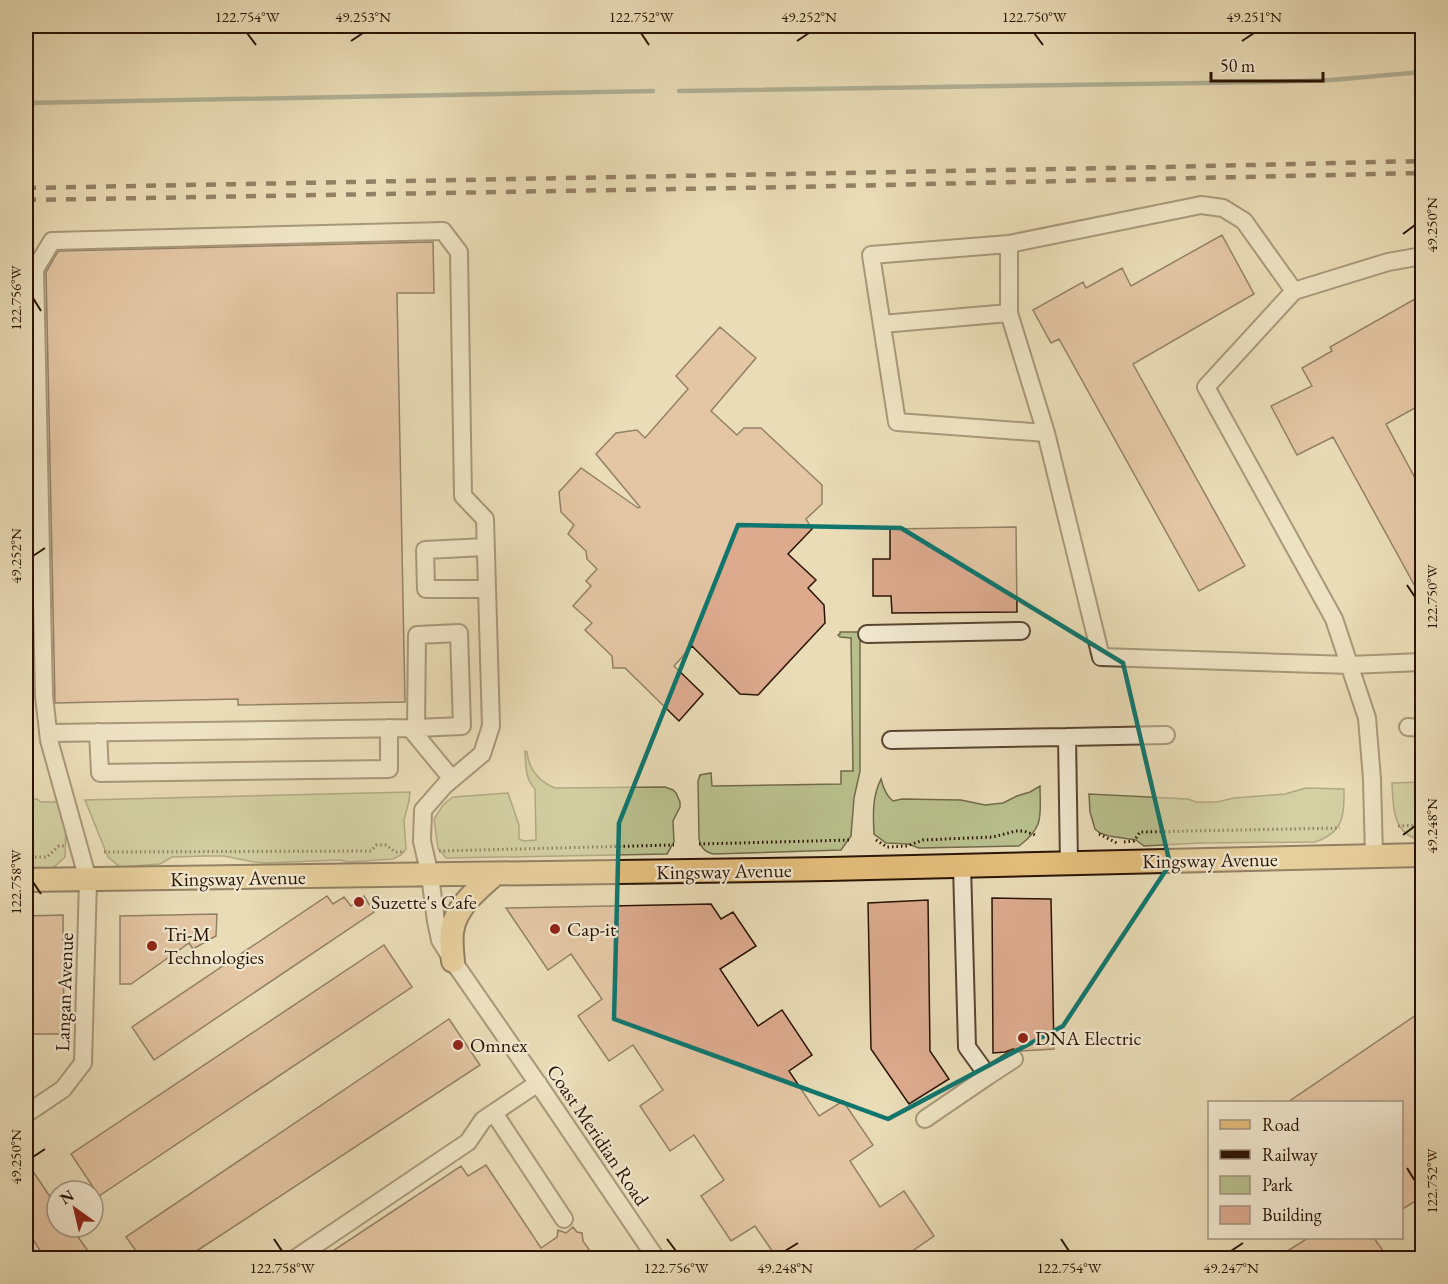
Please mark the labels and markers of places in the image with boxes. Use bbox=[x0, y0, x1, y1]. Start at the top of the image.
place label: Suzette's Cafe bbox=[371, 889, 477, 915]
marker: Suzette's Cafe bbox=[352, 895, 366, 909]
place label: Cap-it bbox=[567, 916, 617, 942]
place label: Tri-M Technologies bbox=[164, 921, 264, 970]
marker: Cap-it bbox=[548, 922, 562, 936]
marker: Tri-M Technologies bbox=[145, 939, 159, 953]
place label: DNA Electric bbox=[1035, 1025, 1142, 1051]
marker: DNA Electric bbox=[1016, 1031, 1030, 1045]
place label: Omnex bbox=[470, 1032, 528, 1058]
marker: Omnex bbox=[451, 1038, 465, 1052]

